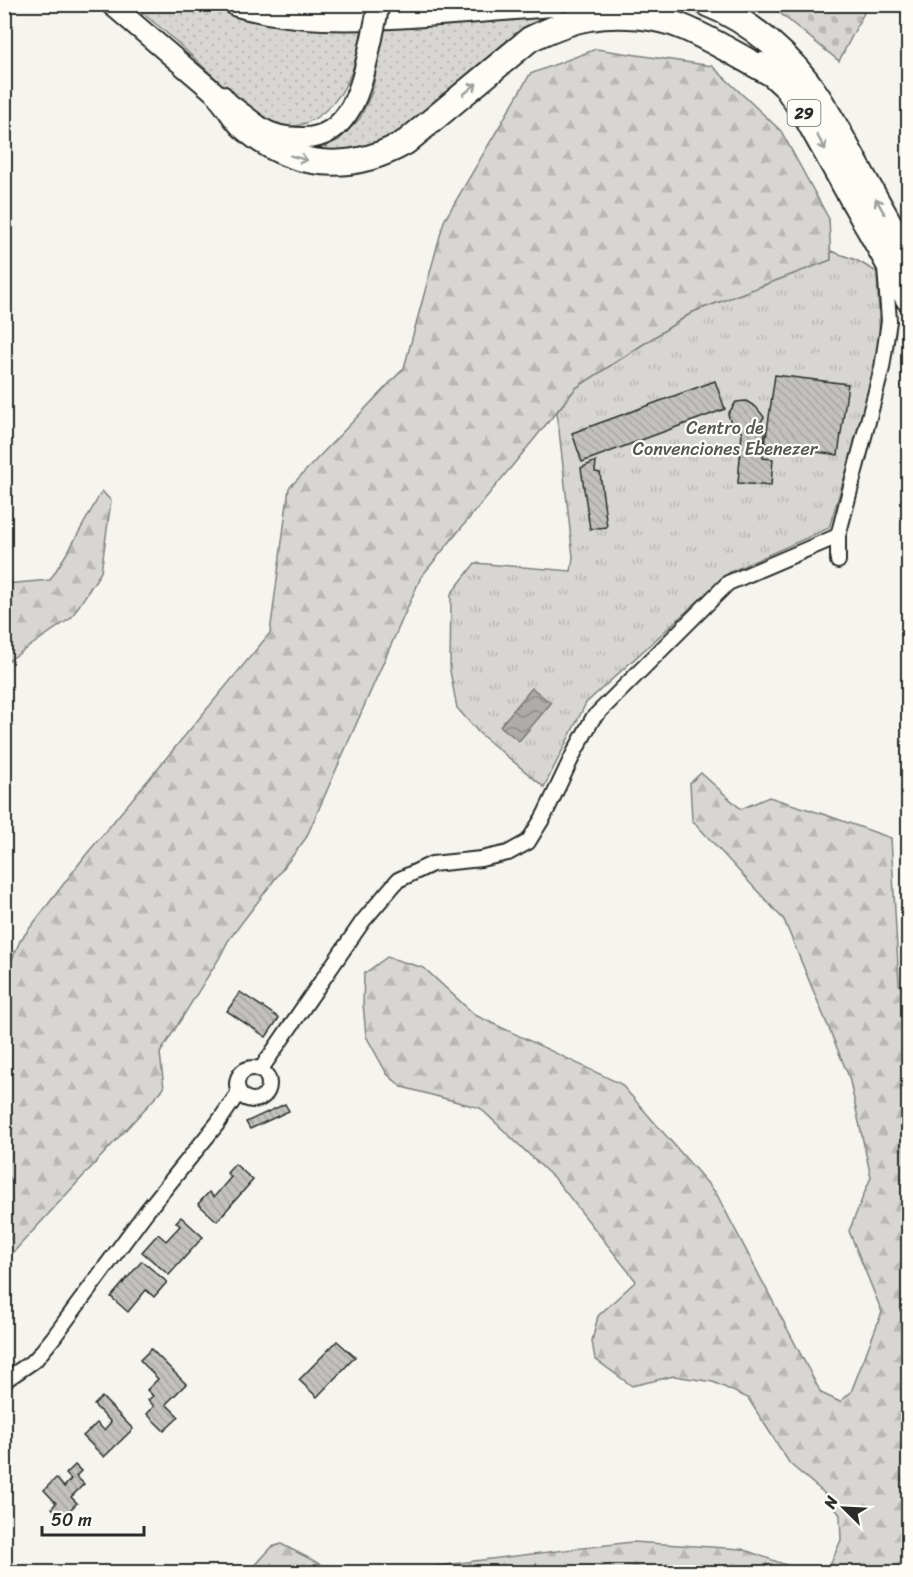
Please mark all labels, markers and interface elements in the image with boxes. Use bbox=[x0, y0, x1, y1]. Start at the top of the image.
one-way arrow bbox=[462, 83, 478, 96]
road number: 29 bbox=[788, 100, 820, 126]
one-way arrow bbox=[816, 133, 827, 151]
one-way arrow bbox=[289, 152, 308, 164]
one-way arrow bbox=[874, 198, 886, 215]
park label: Centro de Convenciones Ebenezer bbox=[633, 412, 819, 465]
north arrow bbox=[814, 1478, 874, 1538]
text: N bbox=[815, 1490, 847, 1514]
scale bar bbox=[42, 1499, 144, 1537]
text: 50 m bbox=[51, 1504, 92, 1536]

